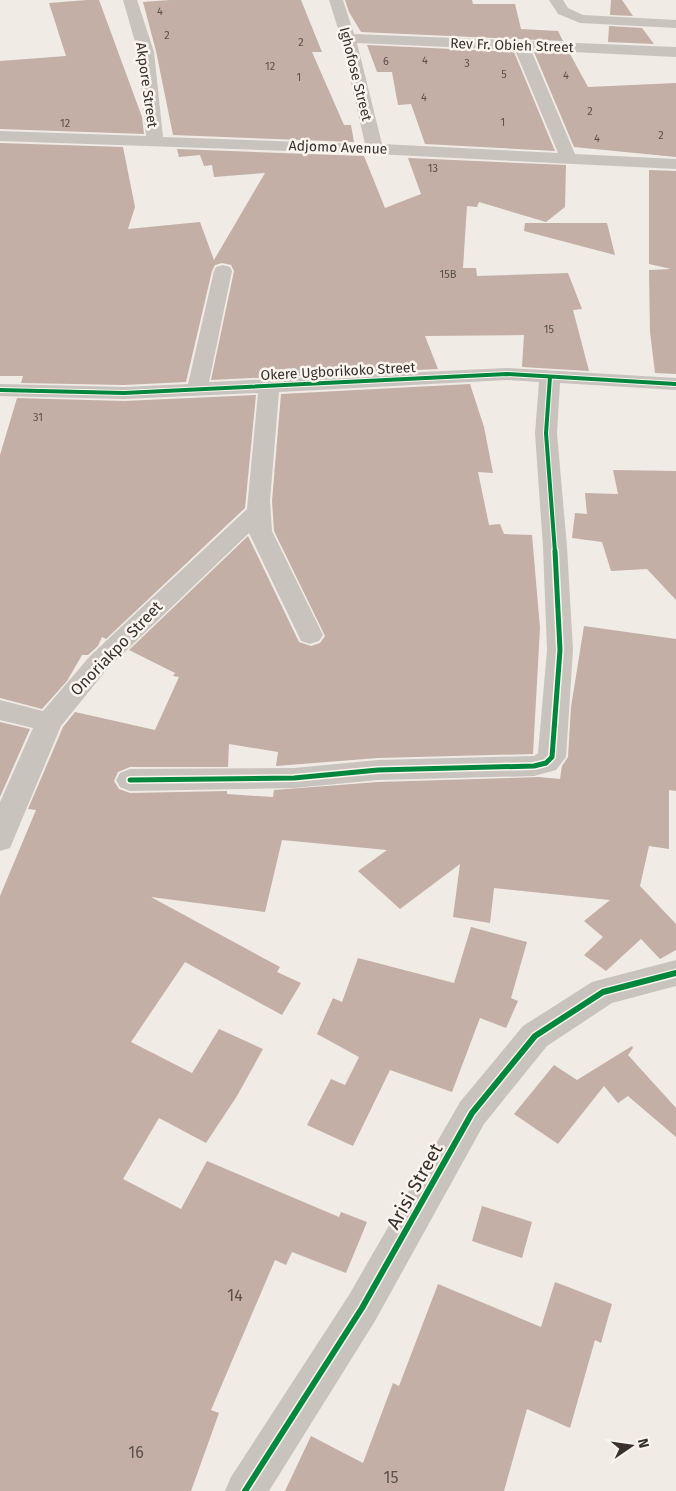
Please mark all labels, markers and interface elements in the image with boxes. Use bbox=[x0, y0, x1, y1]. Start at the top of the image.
house number: 4 bbox=[157, 5, 163, 18]
street label: Ighofose Street bbox=[336, 25, 376, 124]
house number: 2 bbox=[164, 29, 170, 42]
street label: Rev Fr. Obieh Street bbox=[450, 35, 575, 56]
house number: 2 bbox=[298, 36, 304, 49]
street label: Akpore Street bbox=[132, 41, 161, 130]
house number: 4 bbox=[422, 54, 428, 67]
house number: 6 bbox=[383, 55, 389, 68]
house number: 3 bbox=[464, 57, 470, 70]
house number: 12 bbox=[265, 60, 275, 73]
house number: 5 bbox=[501, 68, 507, 81]
house number: 4 bbox=[563, 69, 569, 82]
house number: 1 bbox=[297, 71, 301, 84]
house number: 4 bbox=[421, 91, 427, 104]
house number: 2 bbox=[587, 105, 593, 118]
house number: 1 bbox=[501, 116, 505, 129]
house number: 12 bbox=[60, 117, 70, 130]
house number: 2 bbox=[658, 129, 664, 142]
house number: 4 bbox=[594, 132, 600, 145]
street label: Adjomo Avenue bbox=[288, 137, 388, 158]
house number: 13 bbox=[428, 162, 438, 175]
house number: 15B bbox=[440, 268, 457, 281]
house number: 15 bbox=[544, 323, 555, 336]
street label: Okere Ugborikoko Street bbox=[260, 359, 417, 384]
house number: 31 bbox=[33, 411, 43, 424]
street label: Onoriakpo Street bbox=[67, 597, 166, 700]
street label: Arisi Street bbox=[381, 1139, 447, 1233]
house number: 14 bbox=[227, 1286, 243, 1305]
north arrow bbox=[606, 1421, 656, 1471]
text: N bbox=[634, 1437, 653, 1450]
house number: 16 bbox=[128, 1443, 144, 1462]
house number: 15 bbox=[384, 1468, 398, 1487]

